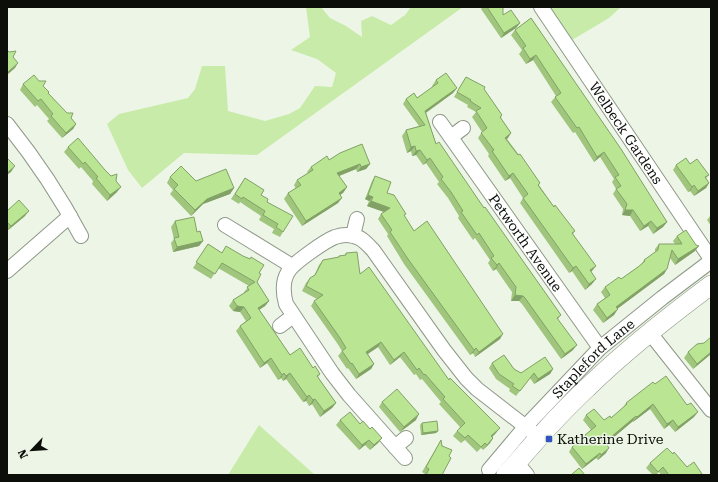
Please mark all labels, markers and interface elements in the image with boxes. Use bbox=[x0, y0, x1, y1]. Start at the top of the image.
street label: Welbeck Gardens bbox=[586, 79, 666, 187]
street label: Petworth Avenue bbox=[486, 191, 566, 295]
street label: Stapleford Lane bbox=[549, 315, 638, 401]
north arrow bbox=[12, 430, 52, 470]
place label: Katherine Drive bbox=[557, 431, 664, 447]
marker: Katherine Drive bbox=[544, 434, 554, 444]
text: N bbox=[15, 447, 31, 461]

